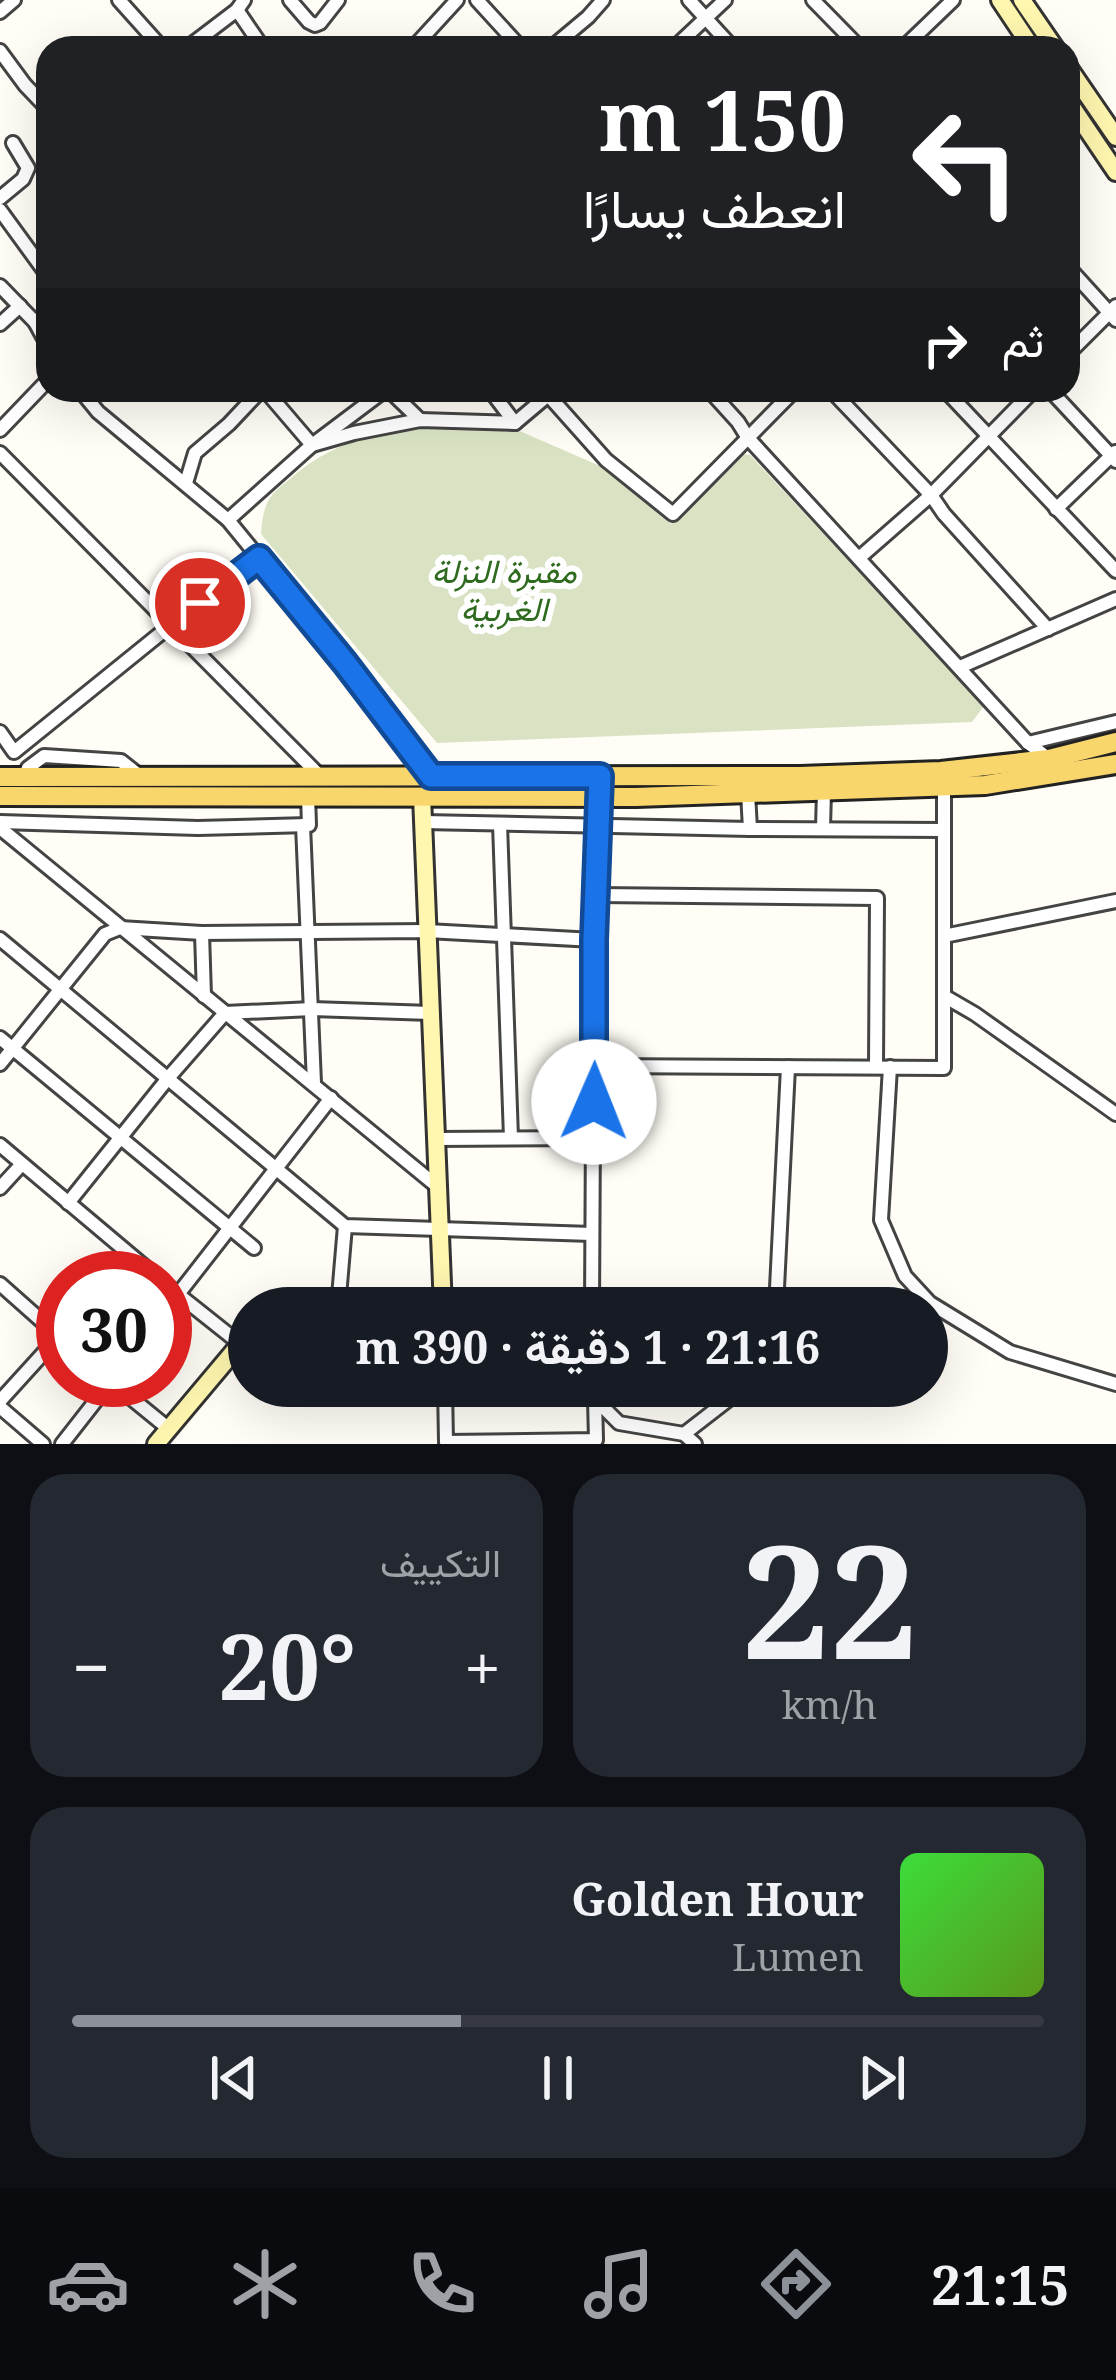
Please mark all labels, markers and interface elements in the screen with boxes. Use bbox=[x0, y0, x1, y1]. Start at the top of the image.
text: 150 m bbox=[599, 61, 846, 176]
icon: left bbox=[888, 84, 1044, 240]
text: انعطف يسارًا bbox=[583, 170, 846, 244]
text: ثم bbox=[1002, 309, 1044, 370]
icon: right bbox=[912, 312, 978, 378]
park label: مقبرة النزلة الغربية bbox=[432, 548, 577, 631]
pin bbox=[149, 552, 251, 654]
icon: arrive bbox=[167, 570, 233, 636]
position arrow bbox=[531, 1039, 657, 1165]
speed limit sign: 30 bbox=[36, 1251, 192, 1407]
text: 21:16 · 1 دقيقة · 390 m bbox=[356, 1316, 820, 1377]
text: 22 bbox=[741, 1492, 918, 1705]
text: التكييف bbox=[380, 1535, 501, 1588]
text: 20° bbox=[218, 1604, 356, 1726]
text: − bbox=[72, 1621, 110, 1711]
text: + bbox=[464, 1621, 501, 1711]
text: km/h bbox=[782, 1677, 877, 1730]
text: Golden Hour bbox=[571, 1868, 864, 1929]
text: Lumen bbox=[732, 1929, 864, 1982]
icon: previous bbox=[201, 2045, 267, 2111]
icon: pause bbox=[525, 2045, 591, 2111]
icon: next bbox=[849, 2045, 915, 2111]
icon: car bbox=[46, 2242, 130, 2326]
icon: climate bbox=[223, 2242, 307, 2326]
icon: phone bbox=[400, 2242, 484, 2326]
icon: music bbox=[577, 2242, 661, 2326]
icon: directions bbox=[754, 2242, 838, 2326]
text: 21:15 bbox=[931, 2247, 1070, 2321]

